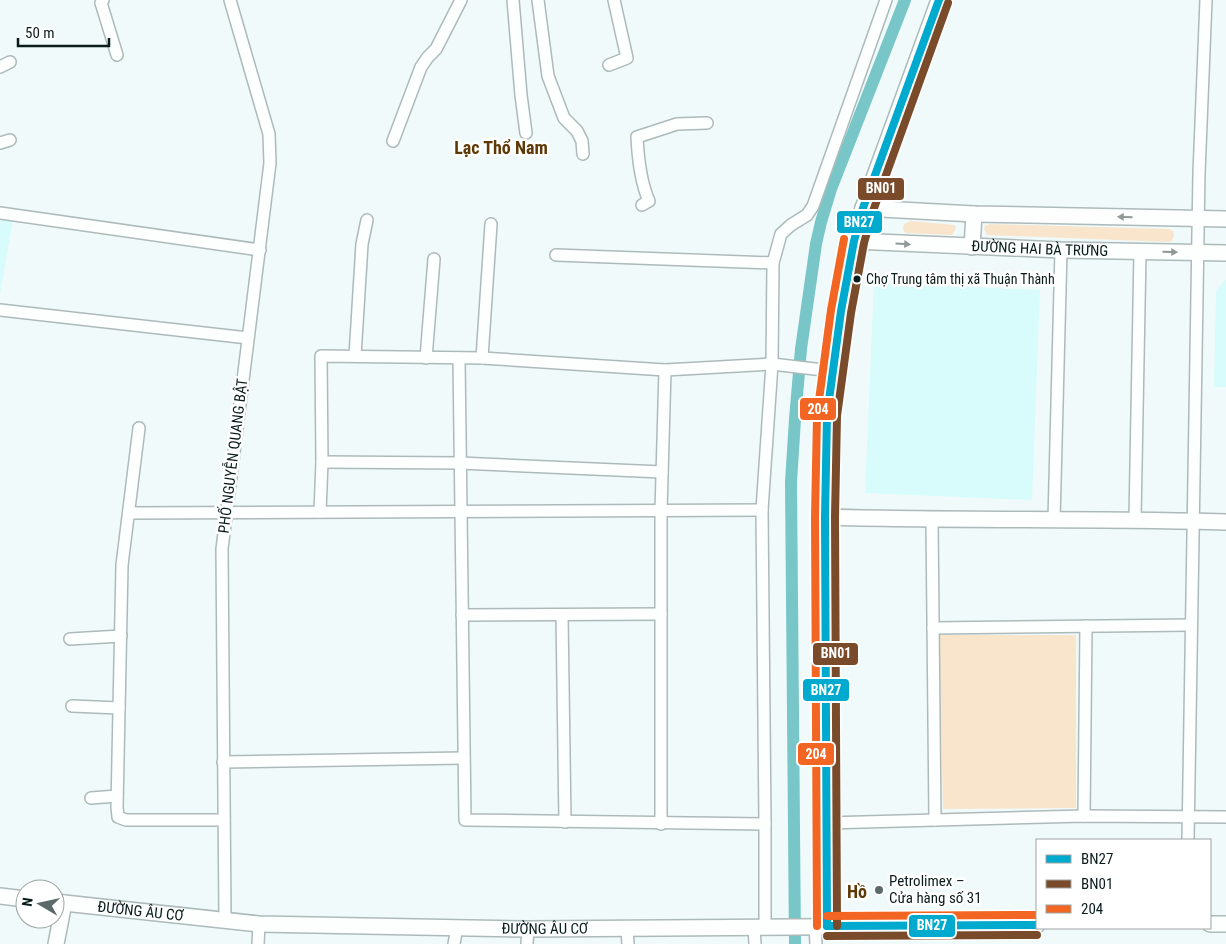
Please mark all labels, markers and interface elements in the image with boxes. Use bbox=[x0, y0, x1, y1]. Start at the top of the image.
scale bar bbox=[18, 15, 109, 47]
text: 50 m bbox=[25, 24, 55, 42]
district label: Lạc Thổ Nam bbox=[454, 137, 548, 158]
line badge: BN01 bbox=[857, 177, 905, 201]
text: BN01 bbox=[866, 180, 896, 196]
line badge: BN27 bbox=[836, 210, 883, 234]
one-way arrow bbox=[1117, 213, 1133, 221]
text: BN27 bbox=[844, 214, 874, 230]
street label: ĐƯỜNG HAI BÀ TRƯNG bbox=[971, 237, 1108, 260]
one-way arrow bbox=[895, 240, 911, 248]
one-way arrow bbox=[1163, 248, 1179, 256]
place label: Chợ Trung tâm thị xã Thuận Thành bbox=[866, 271, 1055, 287]
marker: Chợ Trung tâm thị xã Thuận Thành bbox=[852, 274, 862, 284]
street label: PHỐ NGUYỄN QUANG BẬT bbox=[214, 377, 251, 534]
line badge: 204 bbox=[799, 397, 837, 421]
text: 204 bbox=[807, 401, 829, 417]
line badge: BN01 bbox=[812, 642, 859, 666]
text: BN01 bbox=[821, 645, 851, 661]
line badge: BN27 bbox=[802, 678, 850, 702]
text: BN27 bbox=[811, 682, 841, 698]
line badge: 204 bbox=[797, 742, 835, 766]
text: 204 bbox=[805, 746, 827, 762]
legend bbox=[1036, 839, 1211, 929]
text: BN27 bbox=[1081, 850, 1113, 868]
place label: Petrolimex – Cửa hàng số 31 bbox=[889, 872, 982, 907]
text: BN01 bbox=[1081, 875, 1113, 893]
north arrow bbox=[15, 879, 65, 929]
district label: Hồ bbox=[847, 881, 867, 902]
marker: Petrolimex – Cửa hàng số 31 bbox=[873, 884, 885, 896]
text: N bbox=[19, 896, 36, 907]
street label: ĐƯỜNG ÂU CƠ bbox=[97, 898, 184, 925]
text: 204 bbox=[1081, 900, 1103, 918]
line badge: BN27 bbox=[908, 914, 956, 938]
text: BN27 bbox=[917, 917, 947, 933]
street label: ĐƯỜNG ÂU CƠ bbox=[501, 920, 588, 938]

